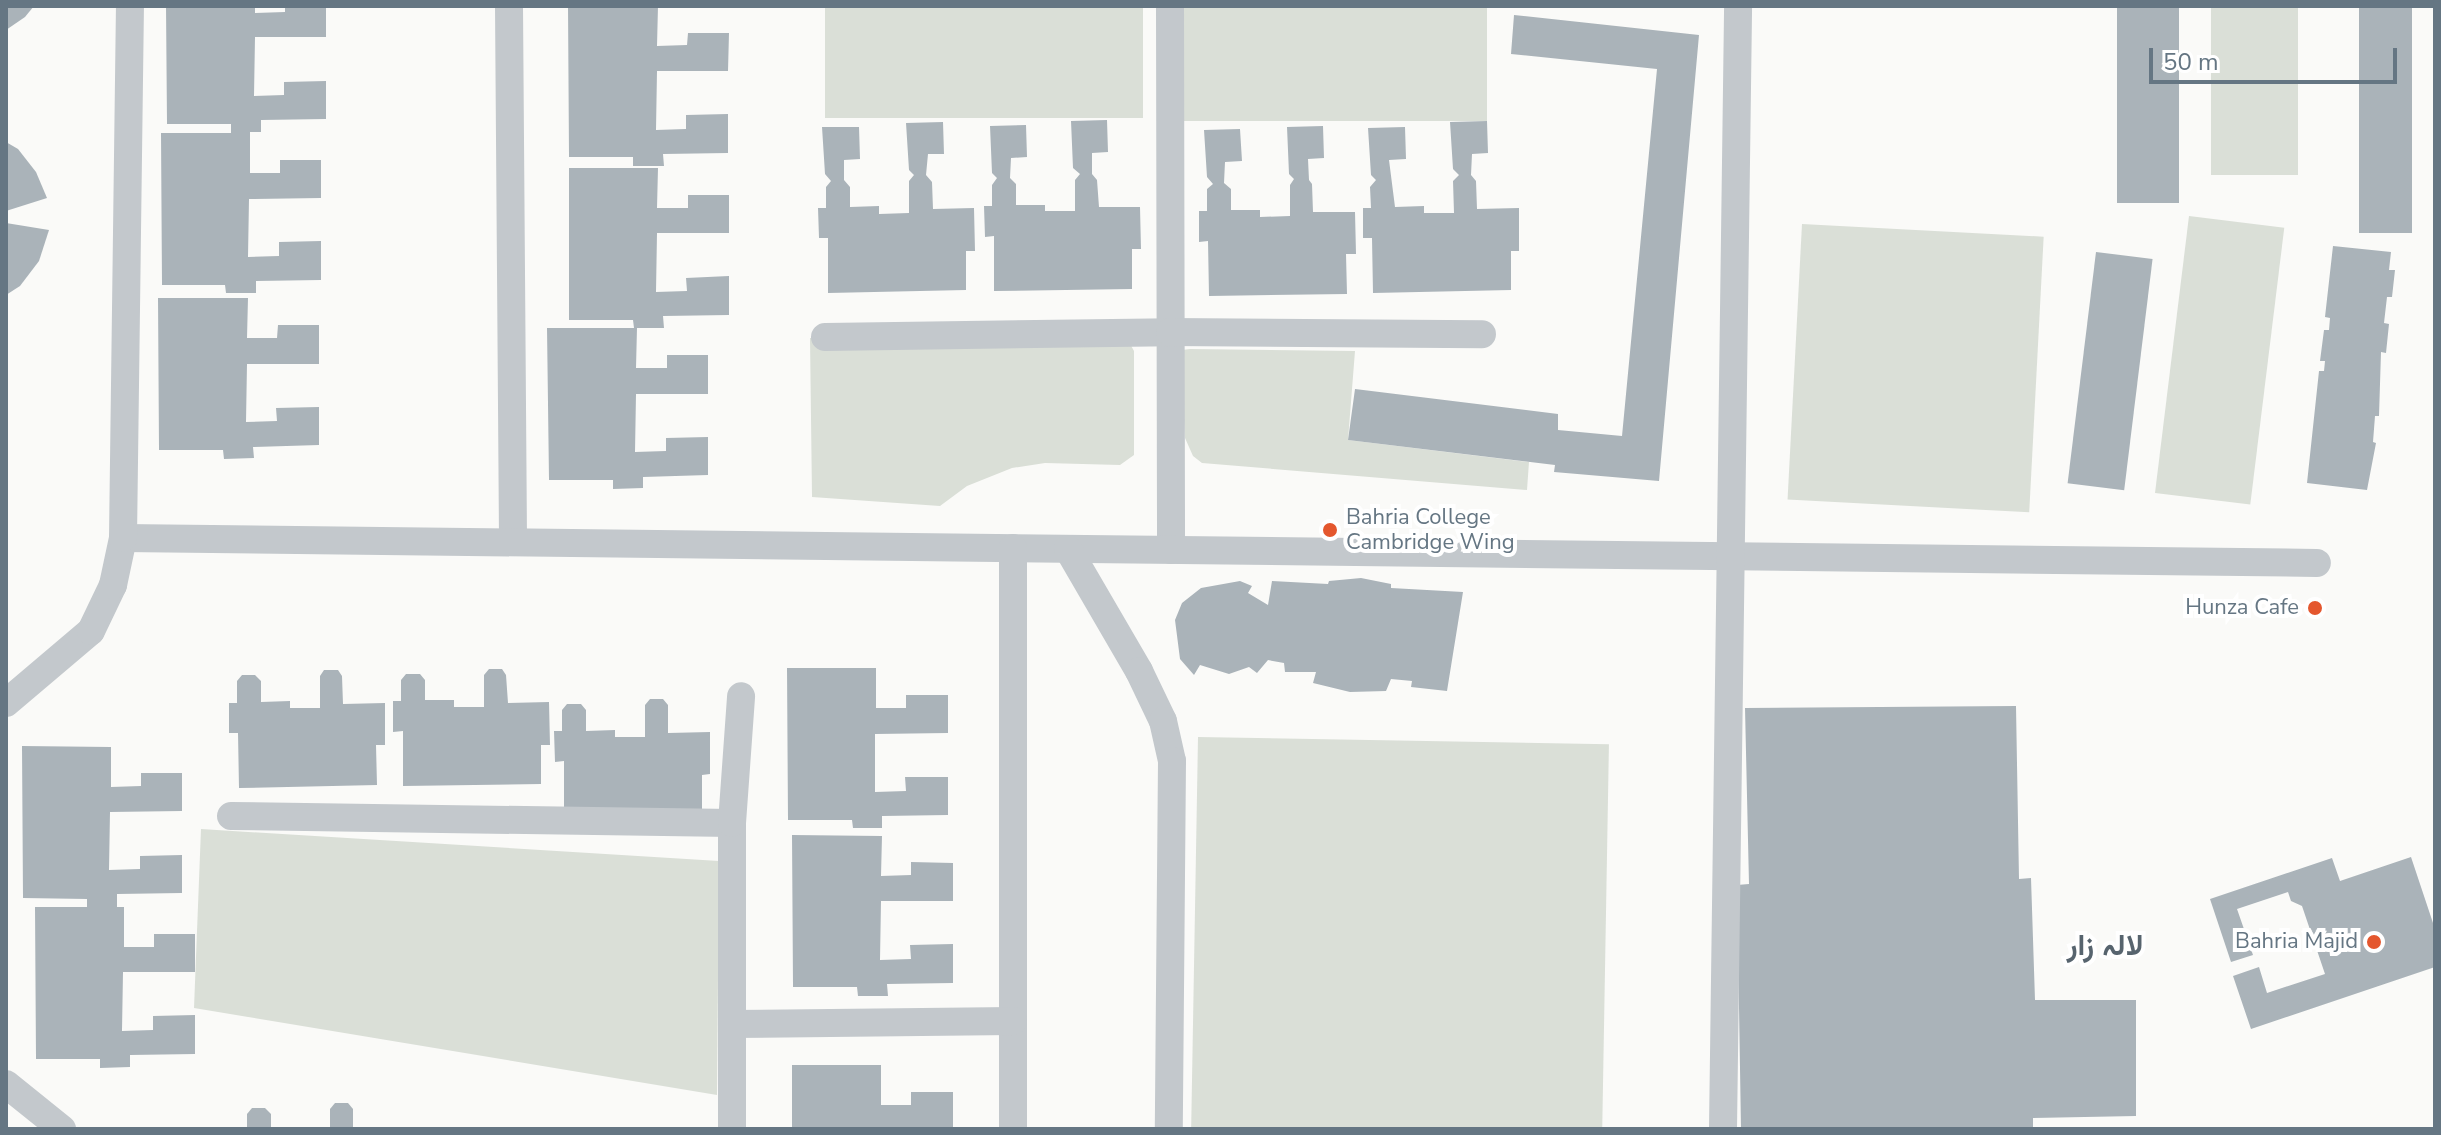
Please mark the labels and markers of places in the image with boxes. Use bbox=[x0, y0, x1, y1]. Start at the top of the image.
place label: Bahria College Cambridge Wing bbox=[1346, 504, 1515, 556]
marker: Bahria College Cambridge Wing bbox=[1321, 521, 1339, 539]
place label: Hunza Cafe bbox=[2185, 595, 2299, 621]
marker: Hunza Cafe bbox=[2306, 599, 2324, 617]
place label: Bahria Majid bbox=[2235, 929, 2358, 955]
marker: Bahria Majid bbox=[2365, 933, 2383, 951]

